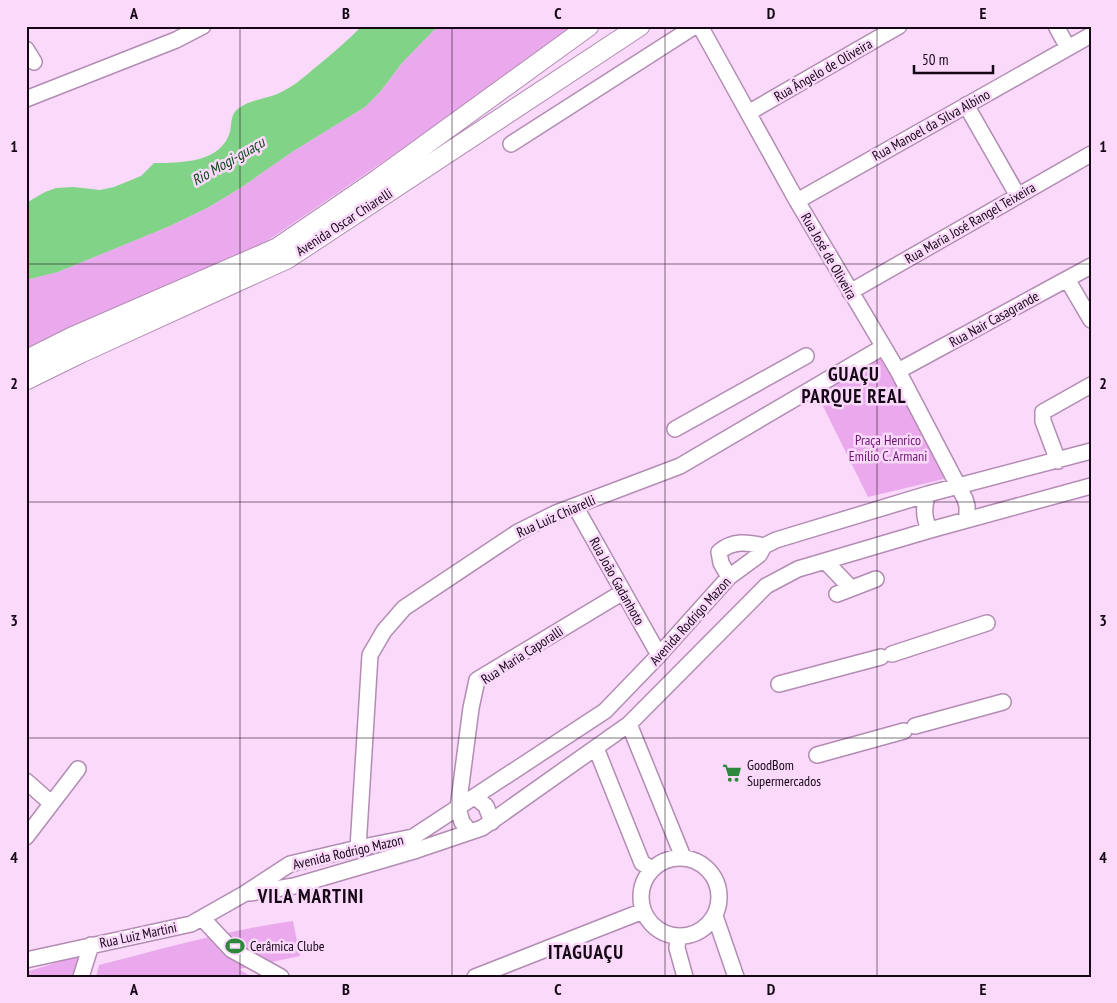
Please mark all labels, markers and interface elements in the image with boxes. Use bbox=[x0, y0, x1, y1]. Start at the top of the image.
text: A bbox=[129, 3, 139, 23]
text: B bbox=[342, 3, 350, 23]
text: C bbox=[554, 3, 562, 23]
text: D bbox=[767, 3, 776, 23]
text: E bbox=[980, 3, 987, 23]
street label: Rua Ângelo de Oliveira bbox=[771, 35, 875, 105]
scale bar bbox=[914, 42, 993, 74]
text: 50 m bbox=[922, 50, 948, 69]
street label: Rua Manoel da Silva Albino bbox=[869, 85, 993, 165]
water label: Rio Mogi-guaçu bbox=[188, 132, 269, 190]
text: 1 bbox=[10, 136, 18, 156]
text: 1 bbox=[1099, 136, 1107, 156]
street label: Rua Maria José Rangel Teixeira bbox=[902, 178, 1038, 268]
street label: Avenida Oscar Chiarelli bbox=[292, 184, 396, 260]
street label: Rua José de Oliveira bbox=[797, 210, 861, 302]
street label: Rua Nair Casagrande bbox=[946, 287, 1042, 351]
district label: GUAÇU PARQUE REAL bbox=[801, 362, 907, 408]
text: 2 bbox=[10, 373, 18, 393]
text: 2 bbox=[1099, 373, 1107, 393]
park label: Praça Henrico Emílio C. Armani bbox=[849, 431, 927, 465]
street label: Rua Luiz Chiarelli bbox=[514, 491, 598, 541]
street label: Rua João Gadanhoto bbox=[585, 534, 649, 628]
street label: Avenida Rodrigo Mazon bbox=[645, 573, 735, 669]
text: 3 bbox=[10, 610, 18, 630]
text: 3 bbox=[1099, 610, 1107, 630]
street label: Rua Maria Caporalli bbox=[478, 622, 566, 688]
place label: GoodBom Supermercados bbox=[747, 756, 821, 790]
supermarket icon: GoodBom Supermercados bbox=[721, 762, 743, 784]
street label: Avenida Rodrigo Mazon bbox=[291, 831, 405, 873]
text: 4 bbox=[10, 847, 18, 867]
text: 4 bbox=[1099, 847, 1107, 867]
district label: VILA MARTINI bbox=[257, 884, 364, 908]
street label: Rua Luiz Martini bbox=[98, 918, 178, 952]
sports icon: Cerâmica Clube bbox=[224, 935, 246, 957]
place label: Cerâmica Clube bbox=[250, 937, 325, 955]
district label: ITAGUAÇU bbox=[548, 940, 624, 964]
text: A bbox=[129, 979, 139, 999]
text: B bbox=[342, 979, 350, 999]
text: C bbox=[554, 979, 562, 999]
text: D bbox=[767, 979, 776, 999]
text: E bbox=[980, 979, 987, 999]

